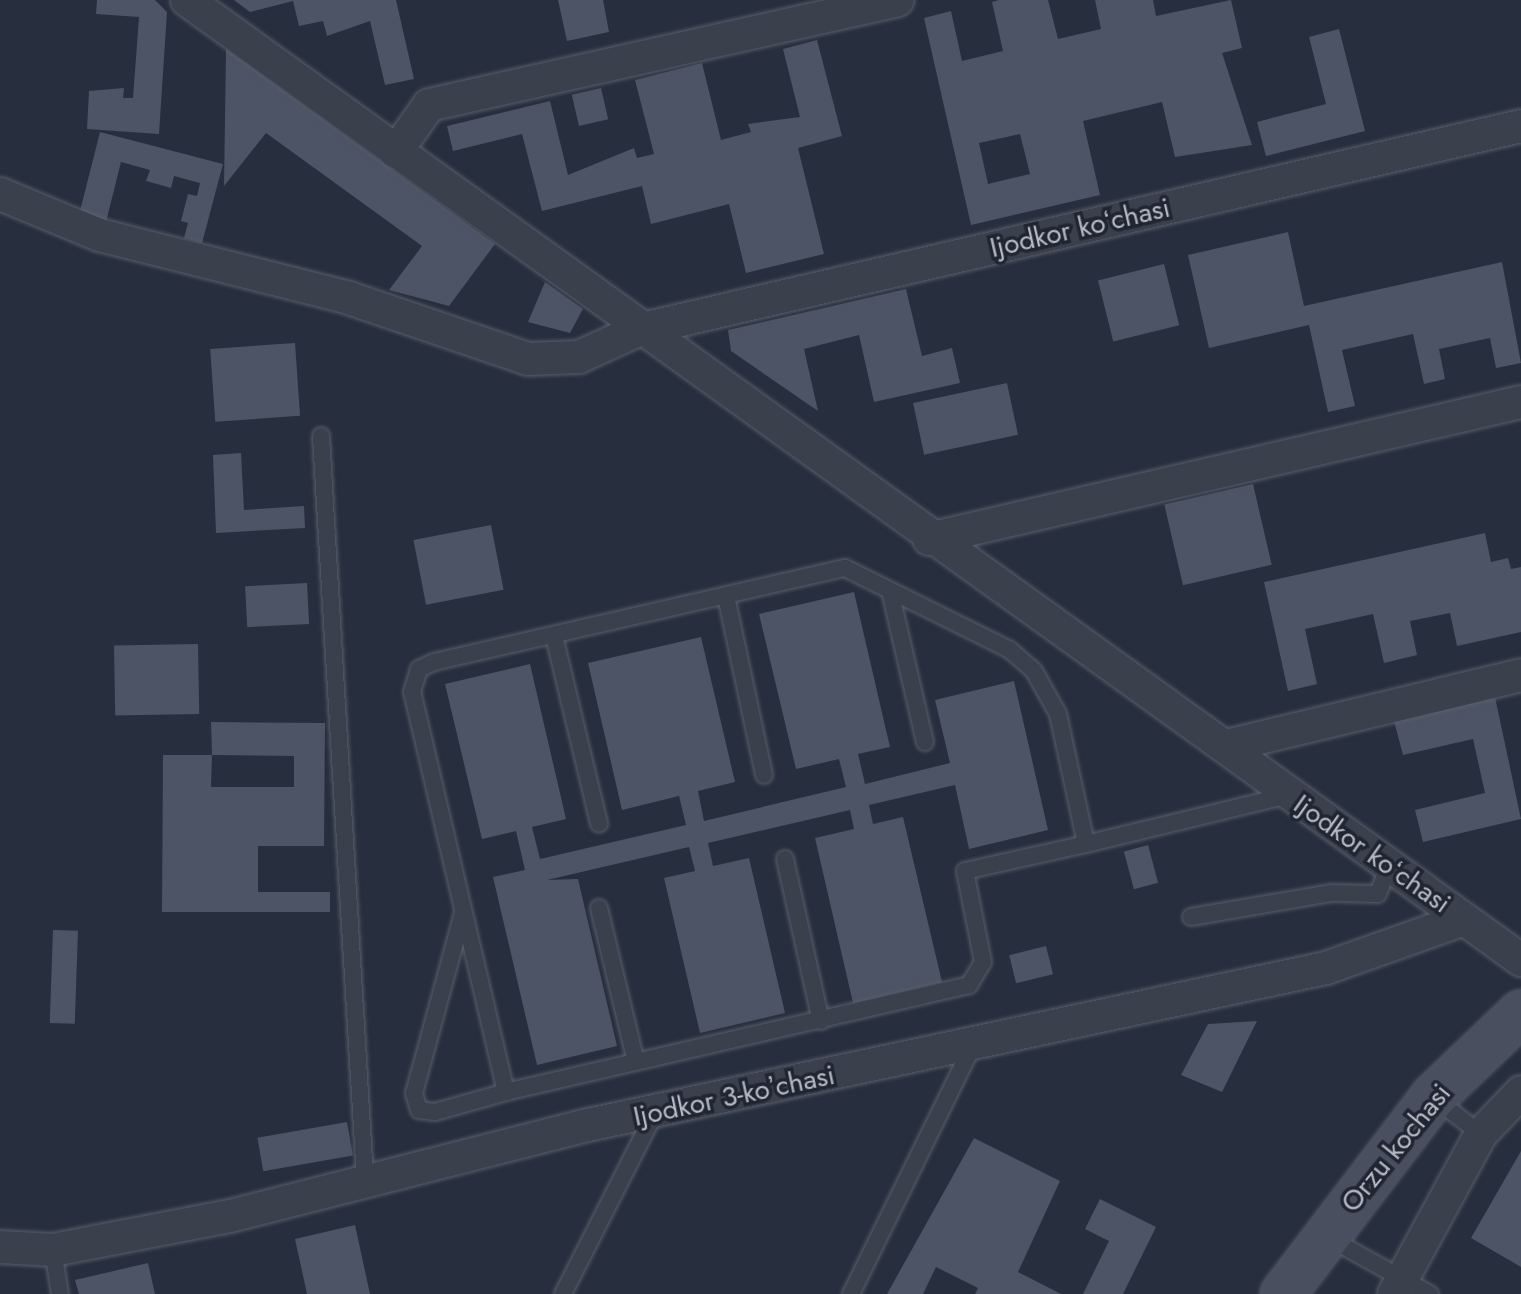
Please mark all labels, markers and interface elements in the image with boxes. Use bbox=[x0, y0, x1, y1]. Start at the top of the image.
street label: Ijodkor koʻchasi bbox=[987, 191, 1173, 265]
street label: Ijodkor koʻchasi bbox=[1287, 788, 1457, 920]
street label: Ijodkor 3-koʼchasi bbox=[630, 1058, 838, 1134]
street label: Orzu kochasi bbox=[1334, 1077, 1458, 1219]

